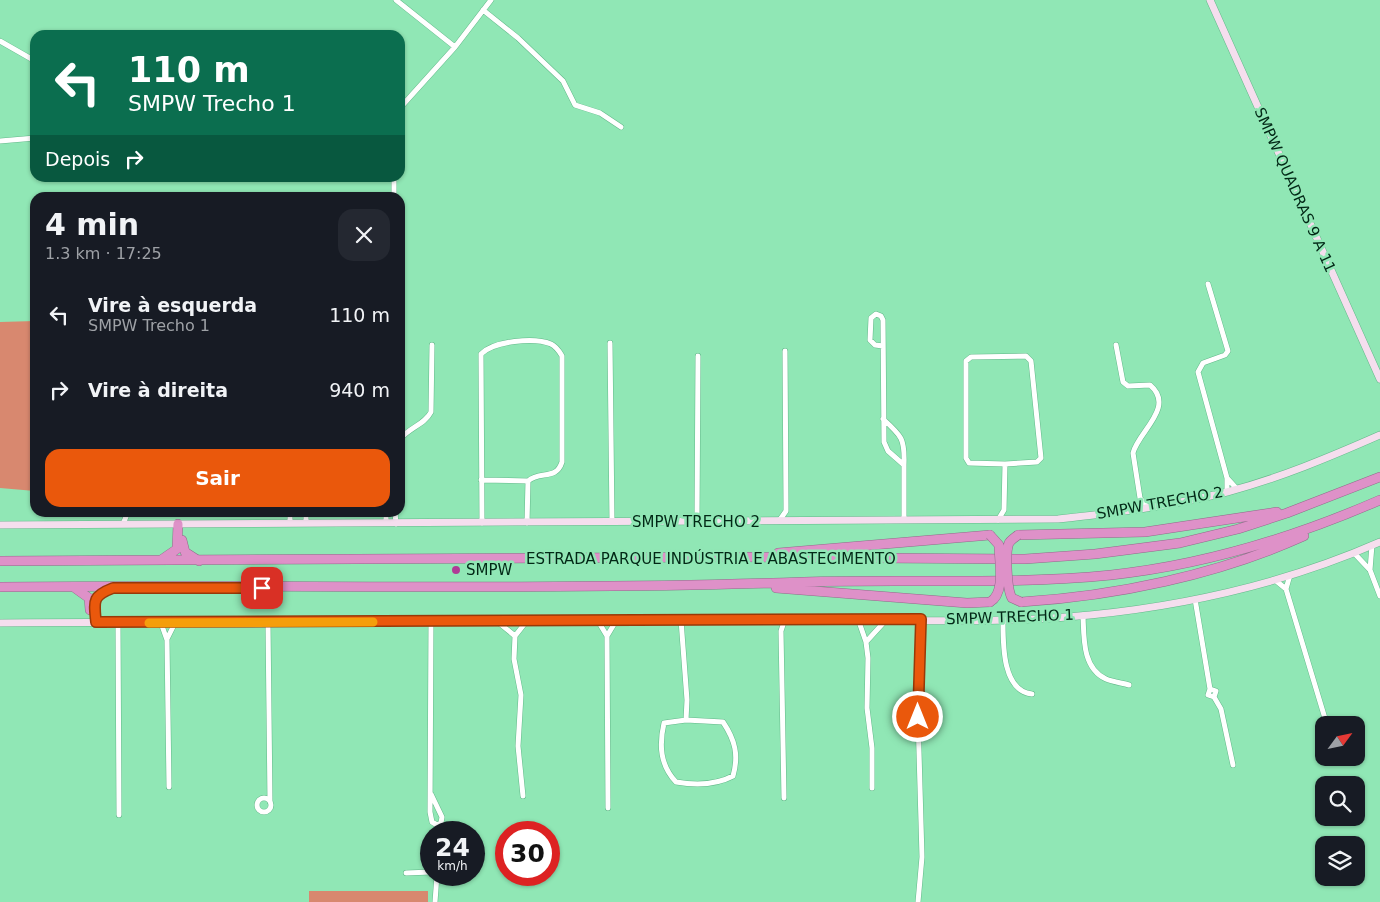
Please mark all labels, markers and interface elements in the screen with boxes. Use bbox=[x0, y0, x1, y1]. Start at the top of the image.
icon: left bbox=[45, 50, 110, 115]
text: 110 m bbox=[128, 50, 250, 90]
text: SMPW Trecho 1 bbox=[128, 91, 296, 116]
street label: SMPW QUADRAS 9 A 11 bbox=[1250, 105, 1340, 275]
icon: right bbox=[120, 145, 148, 173]
text: Depois bbox=[45, 148, 110, 170]
text: 4 min bbox=[45, 207, 139, 242]
button: close bbox=[338, 209, 390, 261]
text: 1.3 km · 17:25 bbox=[45, 244, 162, 263]
text: Vire à esquerda bbox=[88, 294, 257, 316]
icon: left bbox=[45, 301, 73, 329]
text: 110 m bbox=[329, 304, 390, 326]
text: SMPW Trecho 1 bbox=[88, 316, 210, 335]
icon: right bbox=[45, 376, 73, 404]
text: Vire à direita bbox=[88, 379, 228, 401]
text: 940 m bbox=[329, 379, 390, 401]
button: Sair bbox=[45, 449, 390, 507]
street label: SMPW TRECHO 2 bbox=[1095, 483, 1225, 523]
street label: SMPW TRECHO 2 bbox=[632, 513, 760, 531]
street label: ESTRADA PARQUE INDÚSTRIA E ABASTECIMENTO bbox=[526, 549, 896, 568]
place label: SMPW bbox=[466, 561, 513, 579]
marker: SMPW bbox=[450, 564, 462, 576]
pin bbox=[241, 567, 283, 609]
icon: arrive bbox=[248, 574, 276, 602]
street label: SMPW TRECHO 1 bbox=[946, 606, 1074, 628]
position arrow bbox=[891, 690, 943, 742]
north arrow bbox=[1315, 716, 1365, 766]
map controls bbox=[1315, 716, 1365, 886]
button: search bbox=[1315, 776, 1365, 826]
speed limit sign: 30 bbox=[495, 821, 560, 886]
text: 24 bbox=[435, 833, 470, 862]
button: layers bbox=[1315, 836, 1365, 886]
text: km/h bbox=[437, 859, 468, 873]

